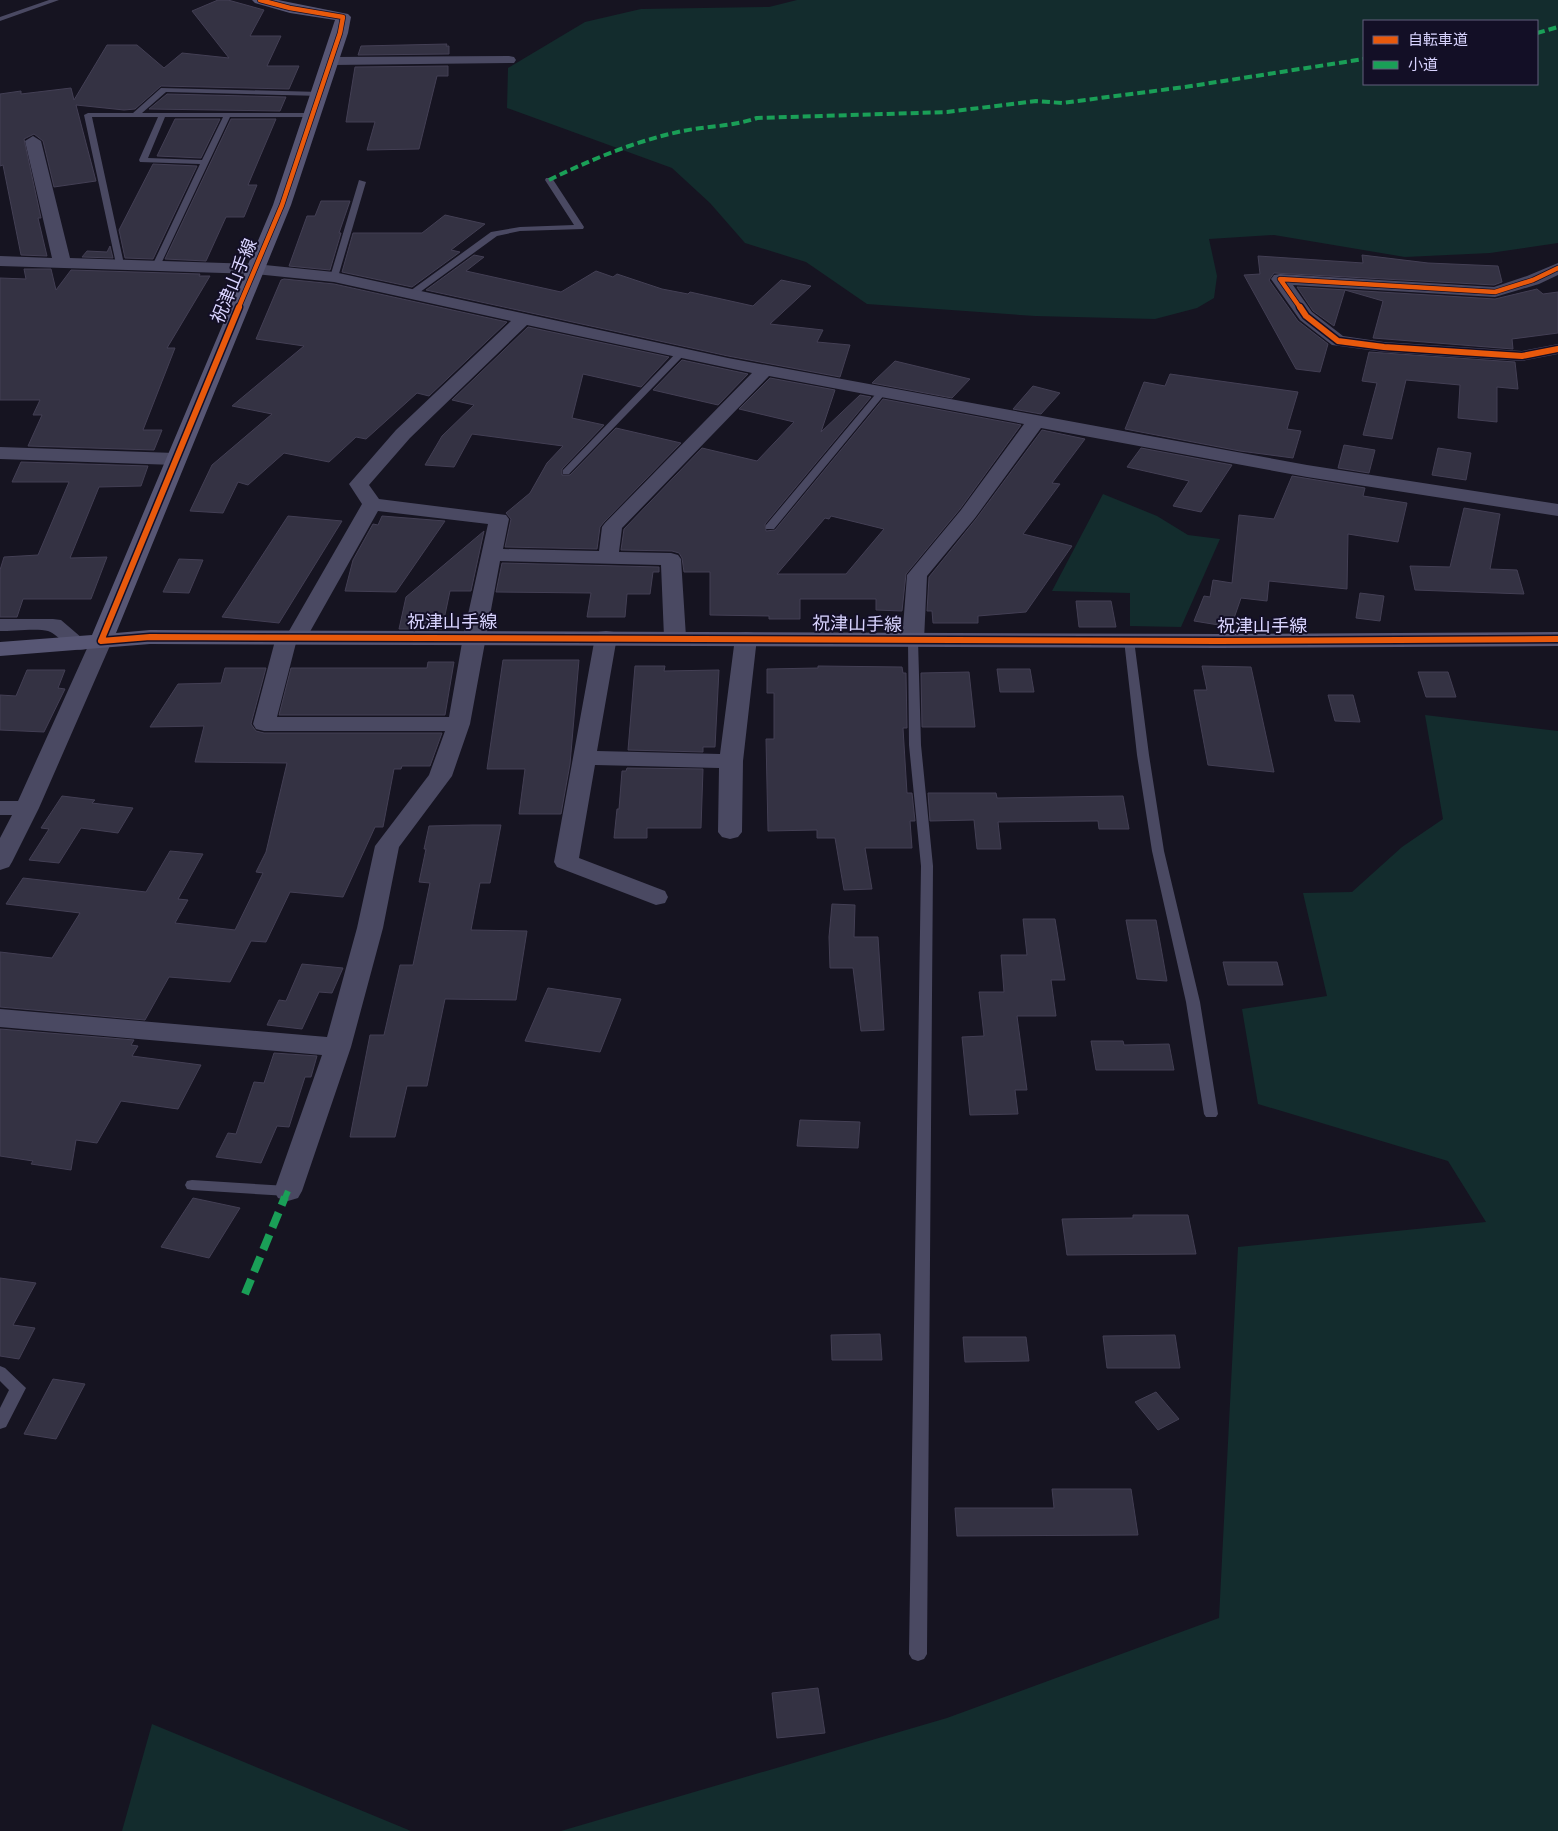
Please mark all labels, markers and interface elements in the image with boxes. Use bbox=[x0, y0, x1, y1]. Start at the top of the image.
legend bbox=[1363, 20, 1538, 85]
text: 自転車道 bbox=[1408, 30, 1468, 50]
text: 小道 bbox=[1408, 55, 1438, 75]
street label: 祝津山手線 bbox=[205, 235, 263, 327]
street label: 祝津山手線 bbox=[407, 610, 497, 634]
street label: 祝津山手線 bbox=[812, 611, 902, 637]
street label: 祝津山手線 bbox=[1217, 614, 1307, 638]

